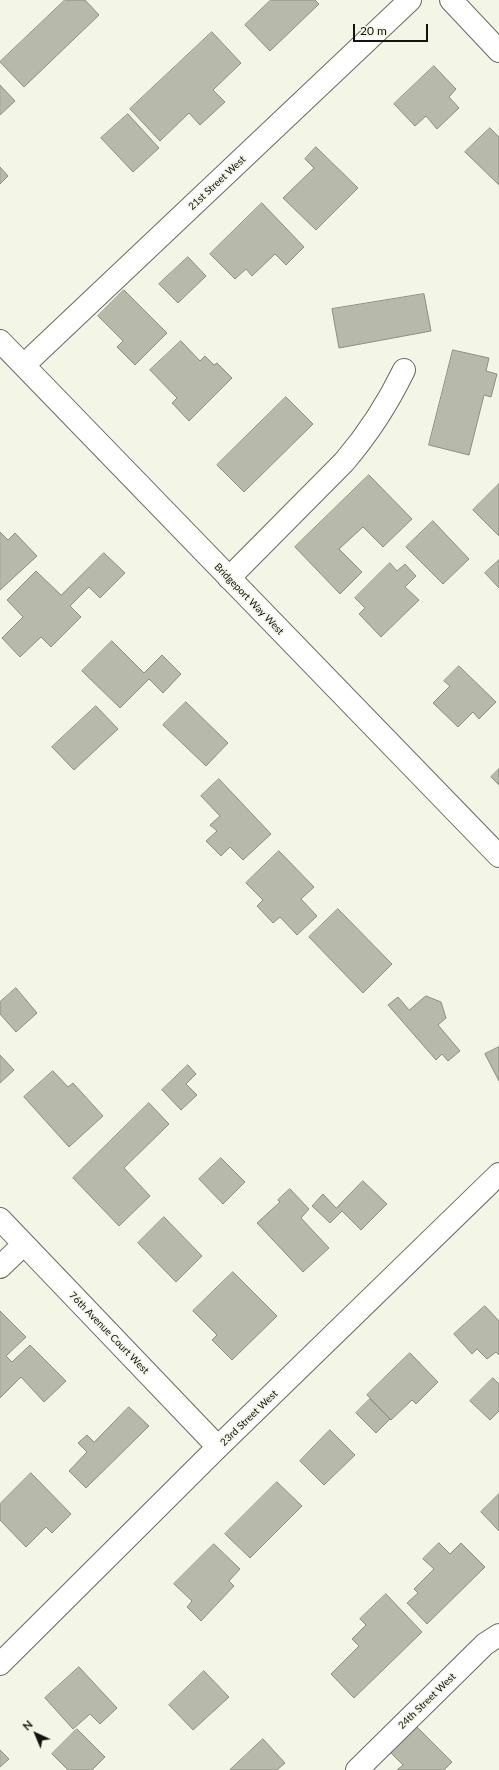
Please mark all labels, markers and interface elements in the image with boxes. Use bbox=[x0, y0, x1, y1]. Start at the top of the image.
scale bar bbox=[355, 16, 430, 42]
text: 20 m bbox=[360, 23, 387, 38]
street label: 21st Street West bbox=[186, 153, 248, 213]
street label: Bridgeport Way West bbox=[212, 561, 286, 637]
street label: 76th Avenue Court West bbox=[67, 1289, 151, 1377]
street label: 23rd Street West bbox=[218, 1388, 280, 1448]
street label: 24th Street West bbox=[396, 1671, 458, 1731]
north arrow bbox=[16, 1714, 56, 1754]
text: N bbox=[20, 1717, 35, 1733]

